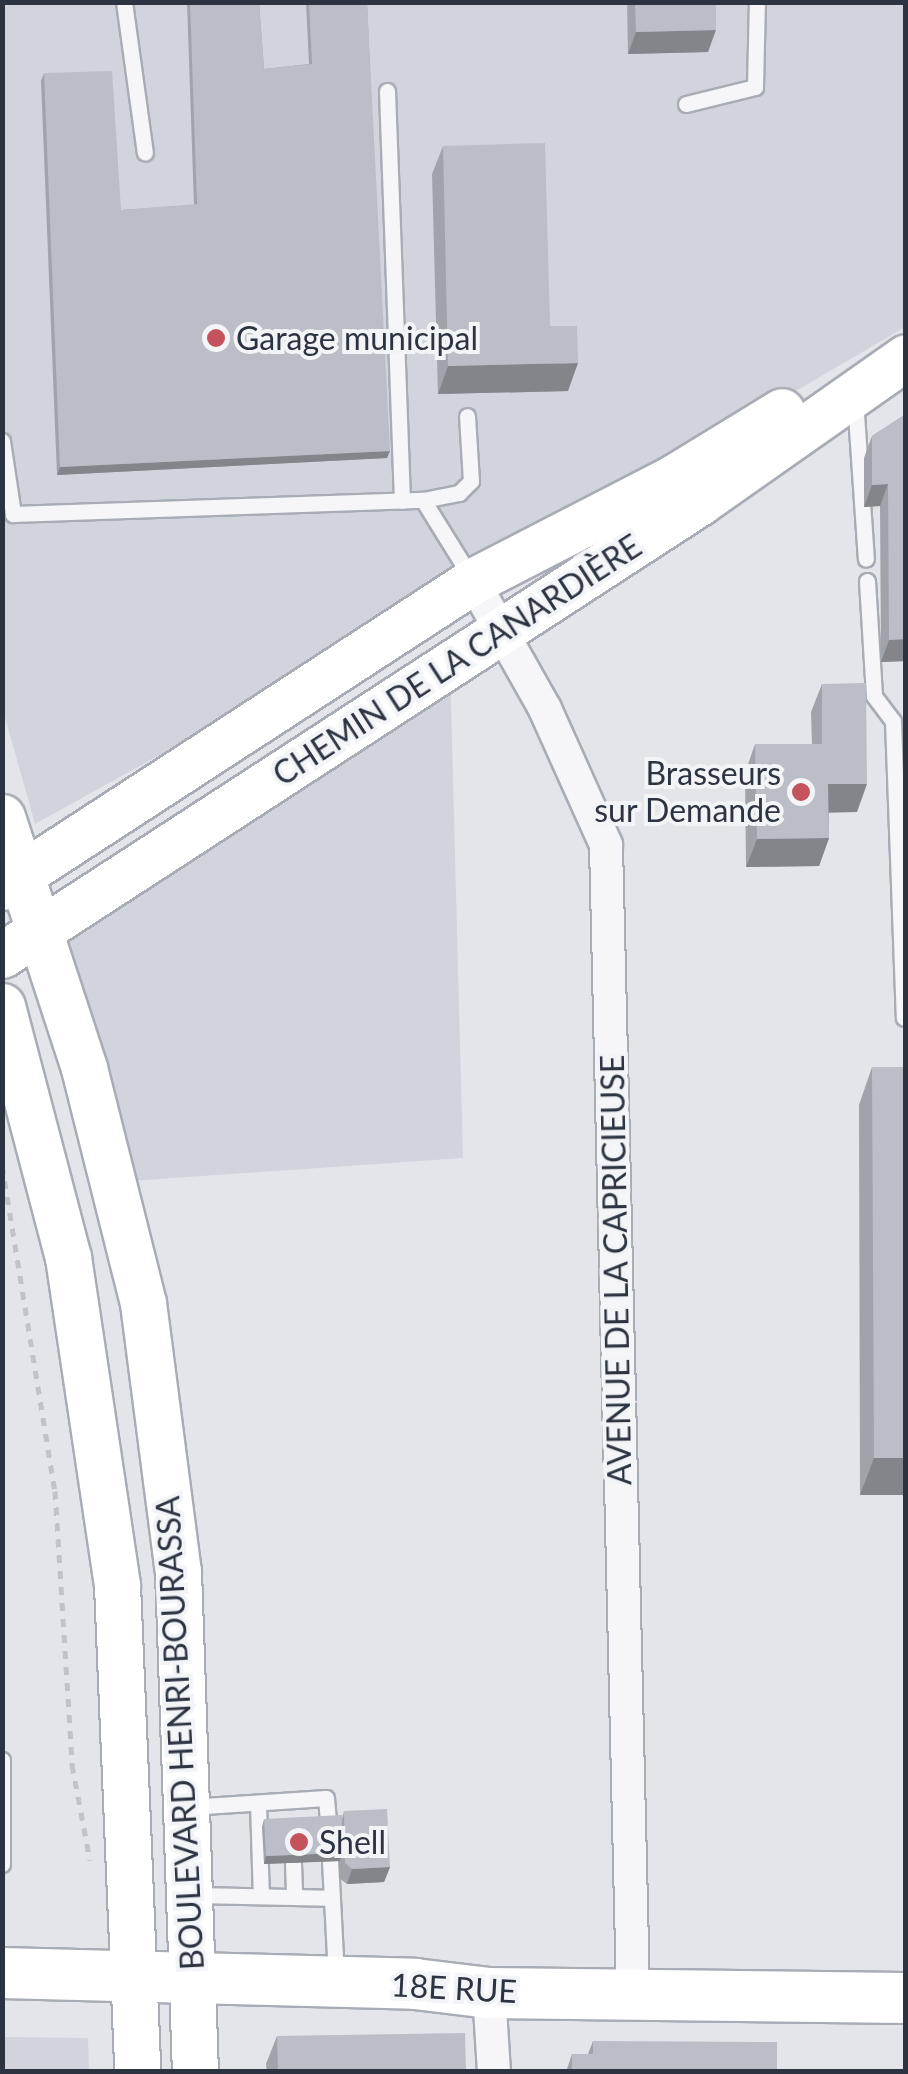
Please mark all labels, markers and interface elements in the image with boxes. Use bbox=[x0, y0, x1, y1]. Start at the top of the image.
place label: Garage municipal bbox=[236, 319, 478, 357]
marker: Garage municipal bbox=[205, 327, 227, 349]
street label: CHEMIN DE LA CANARDIÈRE bbox=[265, 526, 649, 794]
place label: Brasseurs sur Demande bbox=[594, 755, 781, 830]
marker: Brasseurs sur Demande bbox=[790, 781, 812, 803]
street label: AVENUE DE LA CAPRICIEUSE bbox=[593, 1054, 639, 1486]
street label: BOULEVARD HENRI-BOURASSA bbox=[148, 1495, 212, 1971]
place label: Shell bbox=[319, 1823, 386, 1861]
marker: Shell bbox=[288, 1831, 310, 1853]
street label: 18E RUE bbox=[390, 1966, 518, 2010]

